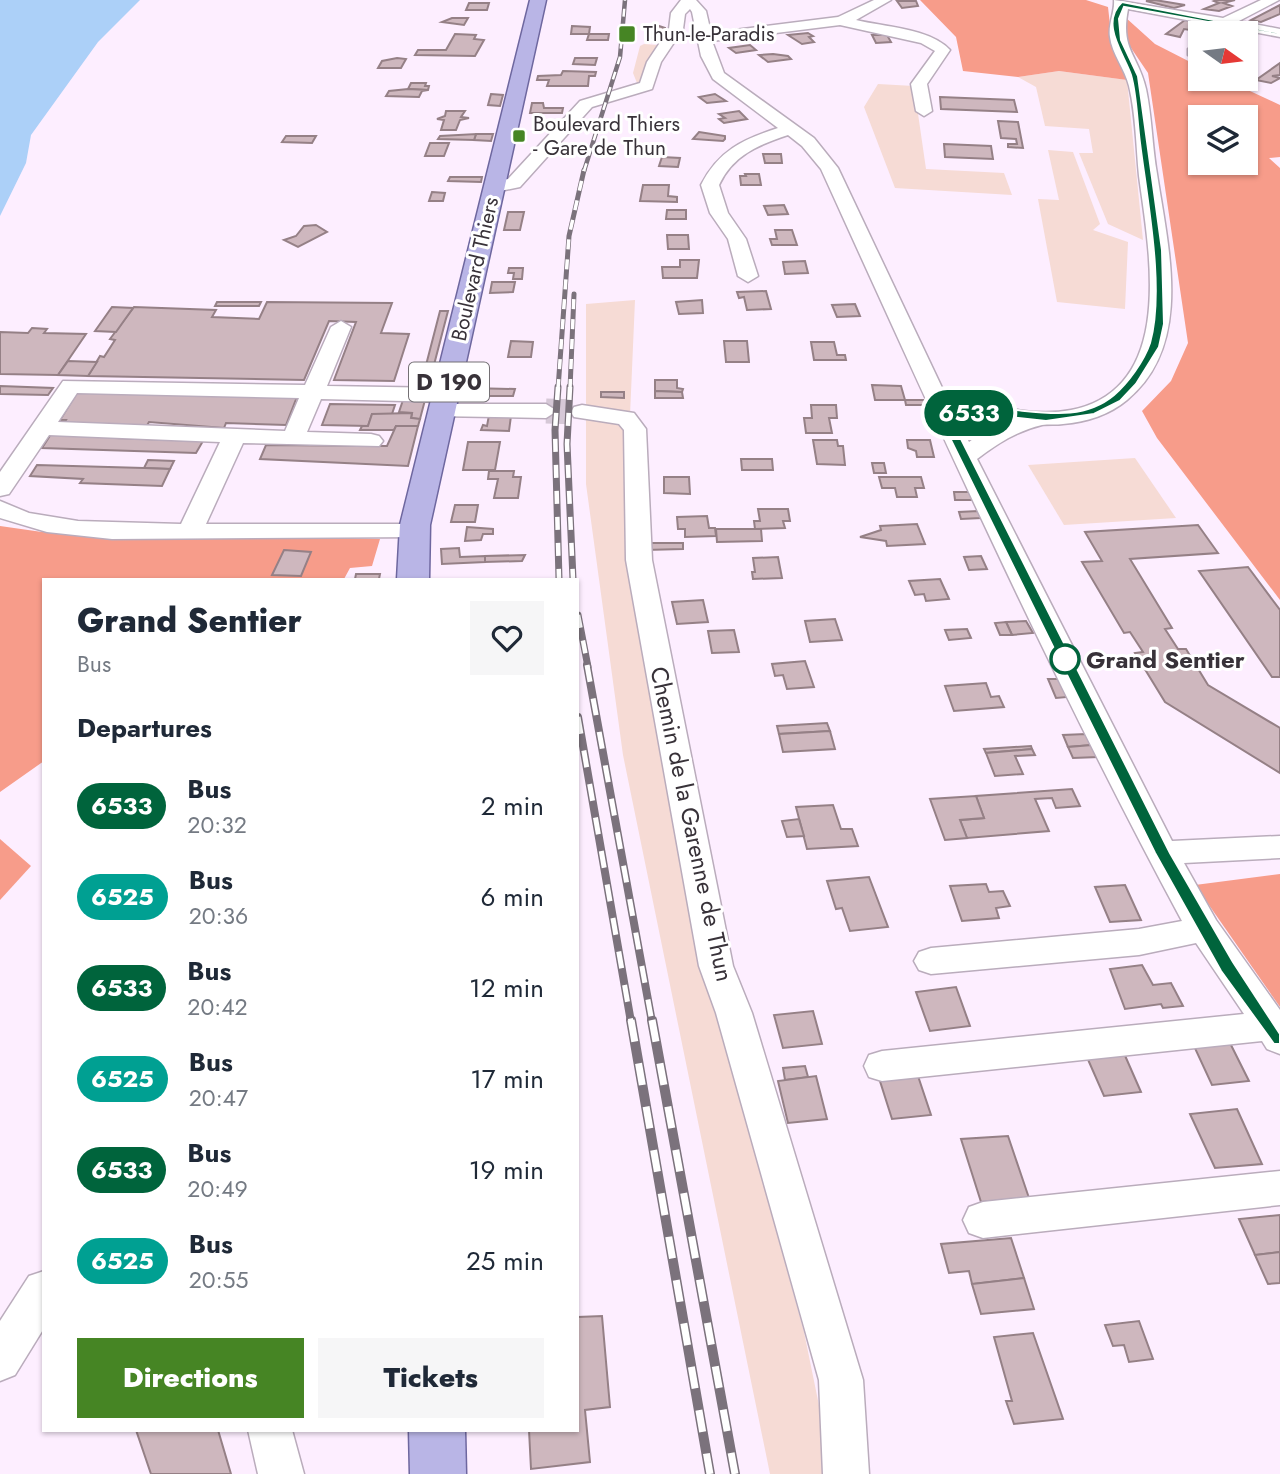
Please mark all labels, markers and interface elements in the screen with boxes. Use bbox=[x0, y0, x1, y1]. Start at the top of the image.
place label: Thun-le-Paradis bbox=[643, 19, 774, 49]
north arrow bbox=[1188, 21, 1258, 91]
map controls bbox=[1188, 21, 1258, 175]
marker: Thun-le-Paradis bbox=[617, 24, 637, 44]
button: layers bbox=[1188, 105, 1258, 175]
place label: Boulevard Thiers - Gare de Thun bbox=[533, 109, 680, 163]
marker: Boulevard Thiers - Gare de Thun bbox=[511, 128, 527, 144]
street label: Boulevard Thiers bbox=[444, 194, 506, 344]
road number: D 190 bbox=[409, 362, 489, 402]
line badge: 6533 bbox=[920, 390, 1018, 436]
text: 6533 bbox=[938, 395, 1000, 430]
text: Grand Sentier bbox=[77, 597, 302, 644]
button: heart bbox=[470, 601, 544, 675]
place label: Grand Sentier bbox=[1086, 642, 1245, 677]
marker: Grand Sentier bbox=[1050, 644, 1080, 674]
text: Bus bbox=[77, 647, 111, 681]
street label: Chemin de la Garenne de Thun bbox=[642, 663, 742, 985]
text: Departures bbox=[77, 709, 212, 747]
text: Bus bbox=[187, 770, 231, 808]
text: 2 min bbox=[481, 787, 544, 825]
text: 6533 bbox=[91, 788, 152, 823]
text: 20:32 bbox=[187, 808, 247, 842]
text: Bus bbox=[189, 861, 233, 899]
text: 6 min bbox=[481, 878, 544, 916]
text: 6525 bbox=[91, 879, 154, 914]
text: 20:36 bbox=[189, 899, 248, 933]
text: Bus bbox=[187, 952, 231, 990]
text: 12 min bbox=[469, 969, 544, 1007]
text: 6533 bbox=[91, 970, 152, 1005]
text: 20:42 bbox=[187, 990, 248, 1024]
text: Bus bbox=[189, 1043, 233, 1081]
text: 17 min bbox=[470, 1060, 544, 1098]
text: 6525 bbox=[91, 1061, 154, 1096]
text: 20:47 bbox=[189, 1081, 248, 1115]
text: Bus bbox=[187, 1134, 231, 1172]
text: 19 min bbox=[469, 1151, 544, 1189]
text: 6533 bbox=[91, 1152, 152, 1187]
text: 20:49 bbox=[187, 1172, 248, 1206]
text: Bus bbox=[189, 1225, 233, 1263]
text: 25 min bbox=[466, 1242, 544, 1280]
text: 6525 bbox=[91, 1243, 154, 1278]
text: 20:55 bbox=[189, 1263, 249, 1297]
button: Directions bbox=[77, 1338, 304, 1418]
button: Tickets bbox=[318, 1338, 544, 1418]

